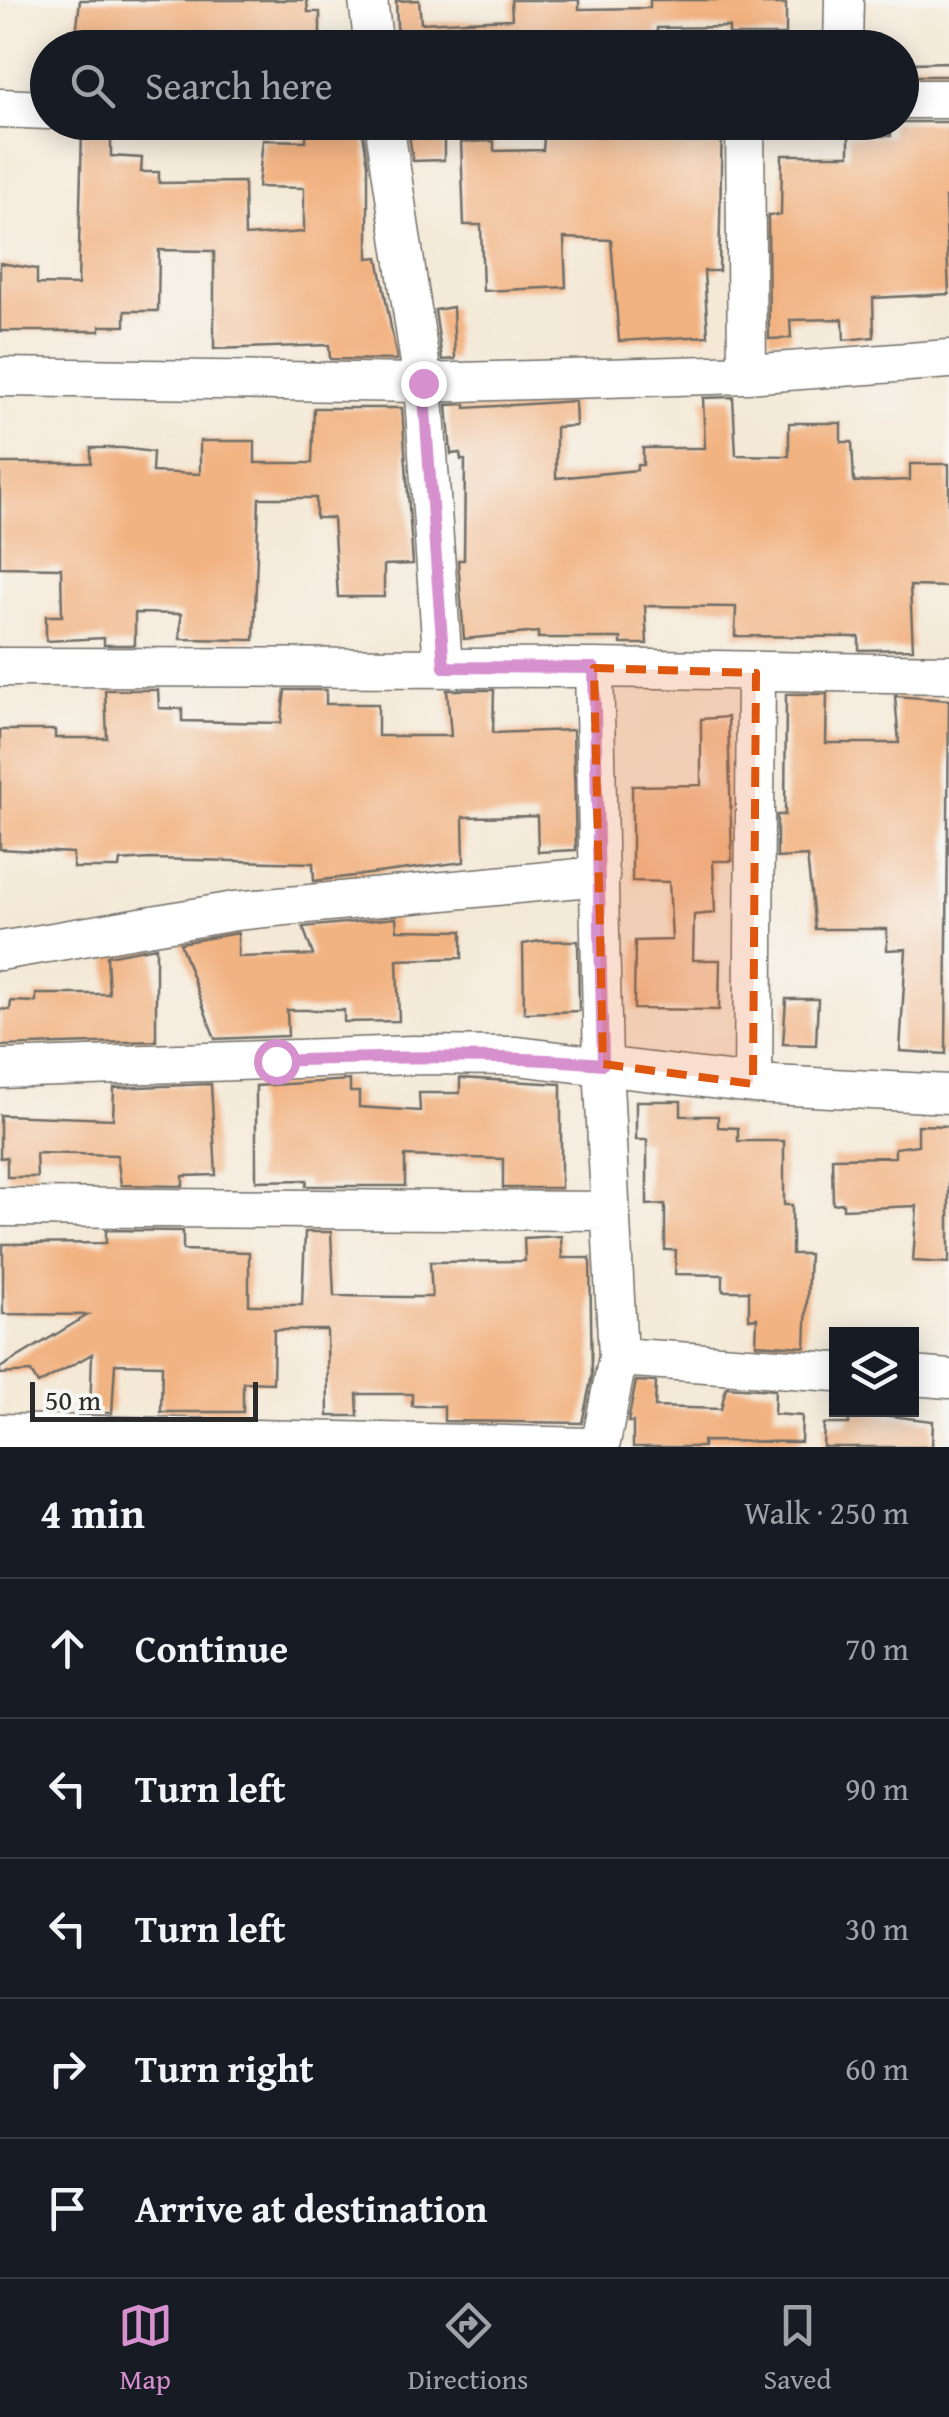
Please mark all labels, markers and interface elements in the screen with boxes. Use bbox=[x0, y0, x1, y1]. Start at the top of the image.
search box bbox=[30, 30, 919, 140]
text: Search here bbox=[145, 57, 333, 113]
icon: search bbox=[65, 58, 120, 113]
route end bbox=[401, 361, 447, 407]
route start bbox=[254, 1039, 300, 1085]
map controls bbox=[829, 1327, 919, 1417]
button: layers bbox=[829, 1327, 919, 1417]
scale bar bbox=[30, 1377, 258, 1422]
text: 50 m bbox=[45, 1379, 101, 1420]
text: 4 min bbox=[40, 1482, 145, 1543]
text: Walk · 250 m bbox=[744, 1489, 909, 1536]
text: Continue bbox=[135, 1620, 288, 1676]
icon: ahead bbox=[40, 1621, 95, 1676]
text: 70 m bbox=[845, 1625, 909, 1672]
text: Turn left bbox=[135, 1760, 286, 1816]
icon: left bbox=[40, 1761, 95, 1816]
text: 90 m bbox=[845, 1765, 909, 1812]
text: Turn left bbox=[135, 1900, 286, 1956]
icon: left bbox=[40, 1901, 95, 1956]
text: 30 m bbox=[845, 1905, 909, 1952]
text: Turn right bbox=[135, 2040, 314, 2096]
icon: right bbox=[40, 2041, 95, 2096]
text: 60 m bbox=[845, 2045, 909, 2092]
text: Arrive at destination bbox=[135, 2180, 488, 2236]
icon: arrive bbox=[40, 2181, 95, 2236]
tab: Map bbox=[118, 2298, 173, 2399]
tab: Directions bbox=[408, 2298, 528, 2399]
tab: Saved bbox=[764, 2298, 831, 2399]

